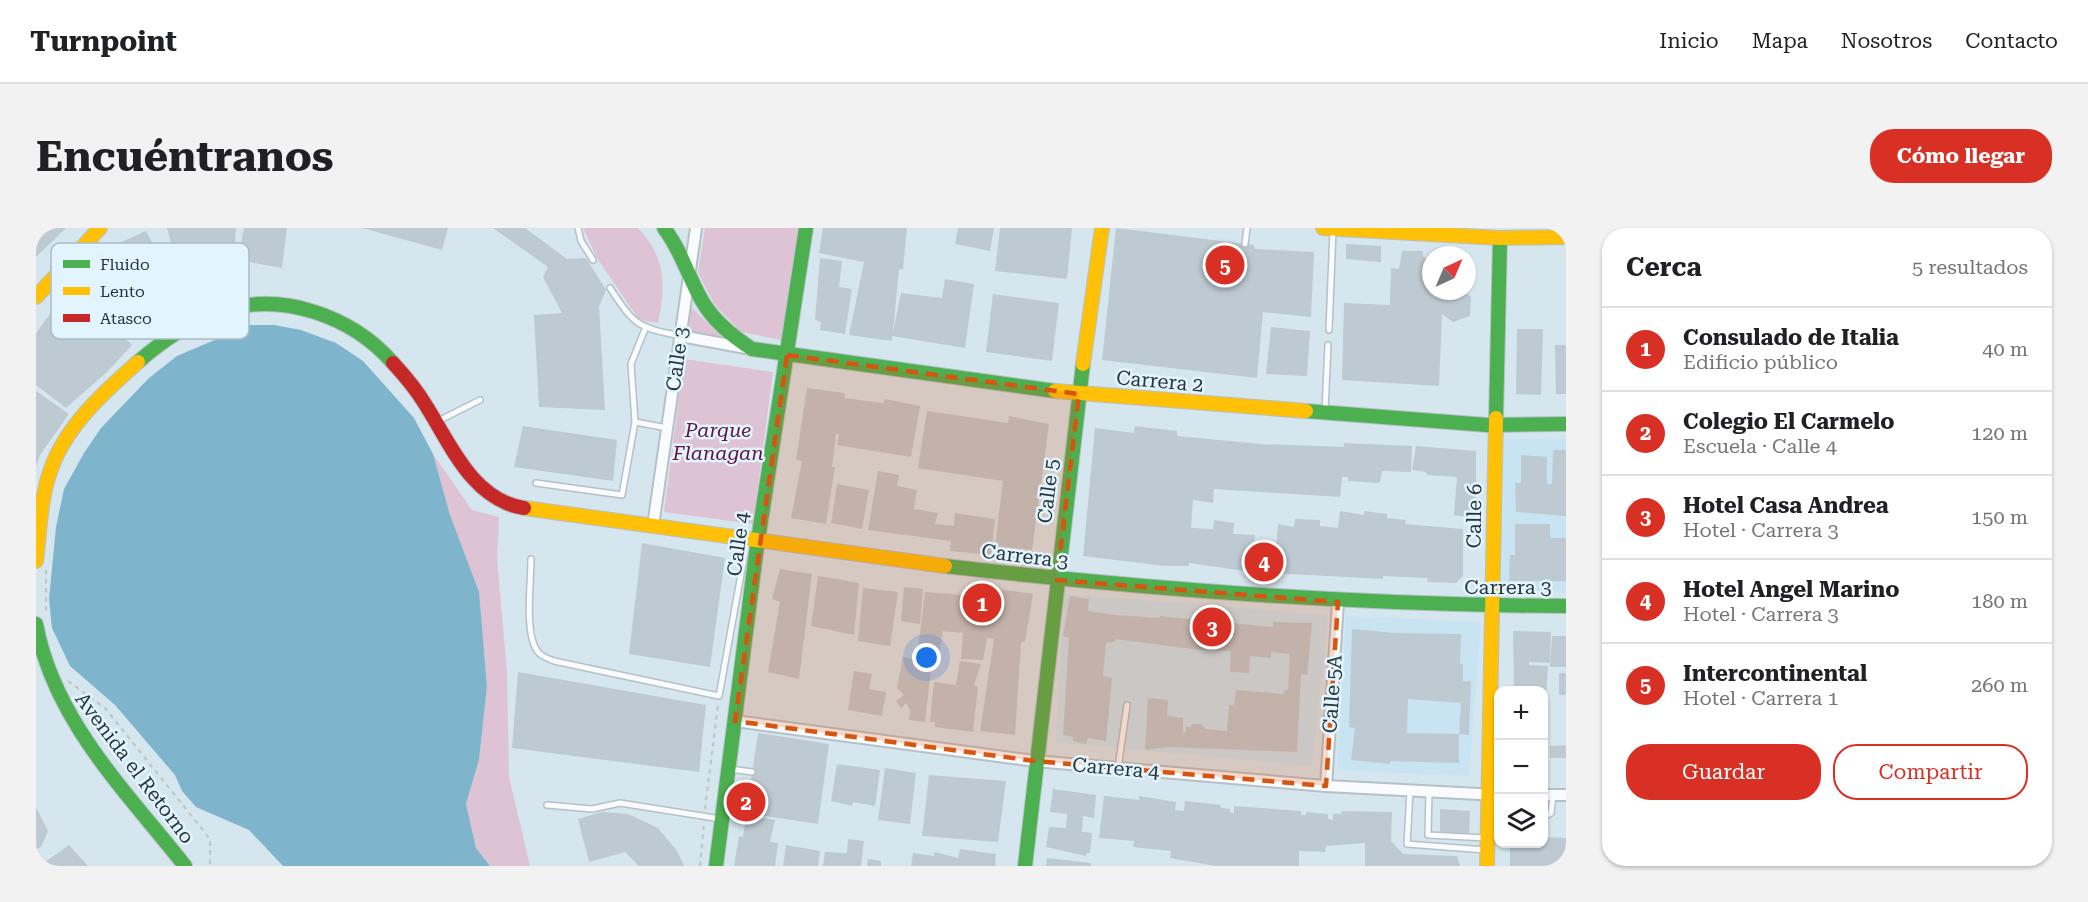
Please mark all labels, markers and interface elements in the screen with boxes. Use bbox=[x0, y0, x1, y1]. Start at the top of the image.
text: Turnpoint bbox=[30, 25, 177, 58]
text: Inicio bbox=[1659, 29, 1719, 53]
text: Mapa bbox=[1752, 29, 1808, 53]
text: Nosotros bbox=[1841, 29, 1932, 53]
text: Contacto bbox=[1965, 29, 2058, 53]
button: Cómo llegar bbox=[1870, 129, 2052, 183]
text: Encuéntranos bbox=[36, 132, 334, 181]
legend bbox=[51, 243, 249, 339]
pin: 5 bbox=[1206, 243, 1244, 288]
north arrow bbox=[1422, 246, 1476, 300]
text: Cerca bbox=[1626, 252, 1702, 282]
text: Fluido bbox=[100, 255, 150, 274]
text: 5 resultados bbox=[1912, 255, 2028, 279]
text: Lento bbox=[100, 282, 145, 301]
text: Atasco bbox=[100, 309, 152, 328]
street label: Calle 3 bbox=[661, 325, 693, 393]
text: Consulado de Italia bbox=[1683, 325, 1899, 350]
text: 1 bbox=[1640, 337, 1651, 361]
text: 40 m bbox=[1982, 337, 2028, 361]
text: Edificio público bbox=[1683, 350, 1838, 374]
street label: Carrera 2 bbox=[1115, 365, 1205, 397]
text: Colegio El Carmelo bbox=[1683, 409, 1895, 434]
park label: Parque Flanagan bbox=[671, 418, 764, 465]
text: 2 bbox=[1640, 421, 1651, 445]
text: 120 m bbox=[1971, 421, 2028, 445]
text: Escuela · Calle 4 bbox=[1683, 434, 1837, 458]
street label: Calle 5 bbox=[1032, 457, 1064, 525]
street label: Calle 6 bbox=[1461, 483, 1487, 549]
text: Hotel Casa Andrea bbox=[1683, 493, 1889, 518]
text: 3 bbox=[1640, 505, 1651, 529]
text: 150 m bbox=[1971, 505, 2028, 529]
street label: Calle 4 bbox=[722, 509, 755, 578]
text: Hotel · Carrera 3 bbox=[1683, 518, 1839, 542]
street label: Carrera 3 bbox=[980, 539, 1070, 573]
pin: 4 bbox=[1244, 540, 1284, 584]
street label: Carrera 3 bbox=[1464, 575, 1552, 599]
text: Hotel Angel Marino bbox=[1683, 577, 1899, 602]
pin: 1 bbox=[962, 580, 1002, 626]
text: 4 bbox=[1640, 589, 1651, 613]
text: 180 m bbox=[1971, 589, 2028, 613]
text: Hotel · Carrera 3 bbox=[1683, 602, 1839, 626]
pin: 3 bbox=[1192, 604, 1232, 650]
your location bbox=[912, 643, 941, 672]
street label: Calle 5A bbox=[1317, 654, 1347, 734]
text: Intercontinental bbox=[1683, 661, 1867, 686]
text: 5 bbox=[1640, 673, 1651, 697]
text: 260 m bbox=[1971, 673, 2028, 697]
map controls bbox=[1494, 686, 1548, 848]
button: + bbox=[1494, 686, 1548, 740]
text: Hotel · Carrera 1 bbox=[1683, 686, 1839, 710]
street label: Avenida el Retorno bbox=[70, 688, 200, 848]
button: − bbox=[1494, 740, 1548, 794]
button: Guardar bbox=[1626, 744, 1821, 800]
button: Compartir bbox=[1833, 744, 2028, 800]
street label: Carrera 4 bbox=[1071, 752, 1161, 784]
pin: 2 bbox=[726, 780, 766, 824]
button: layers bbox=[1494, 794, 1548, 848]

